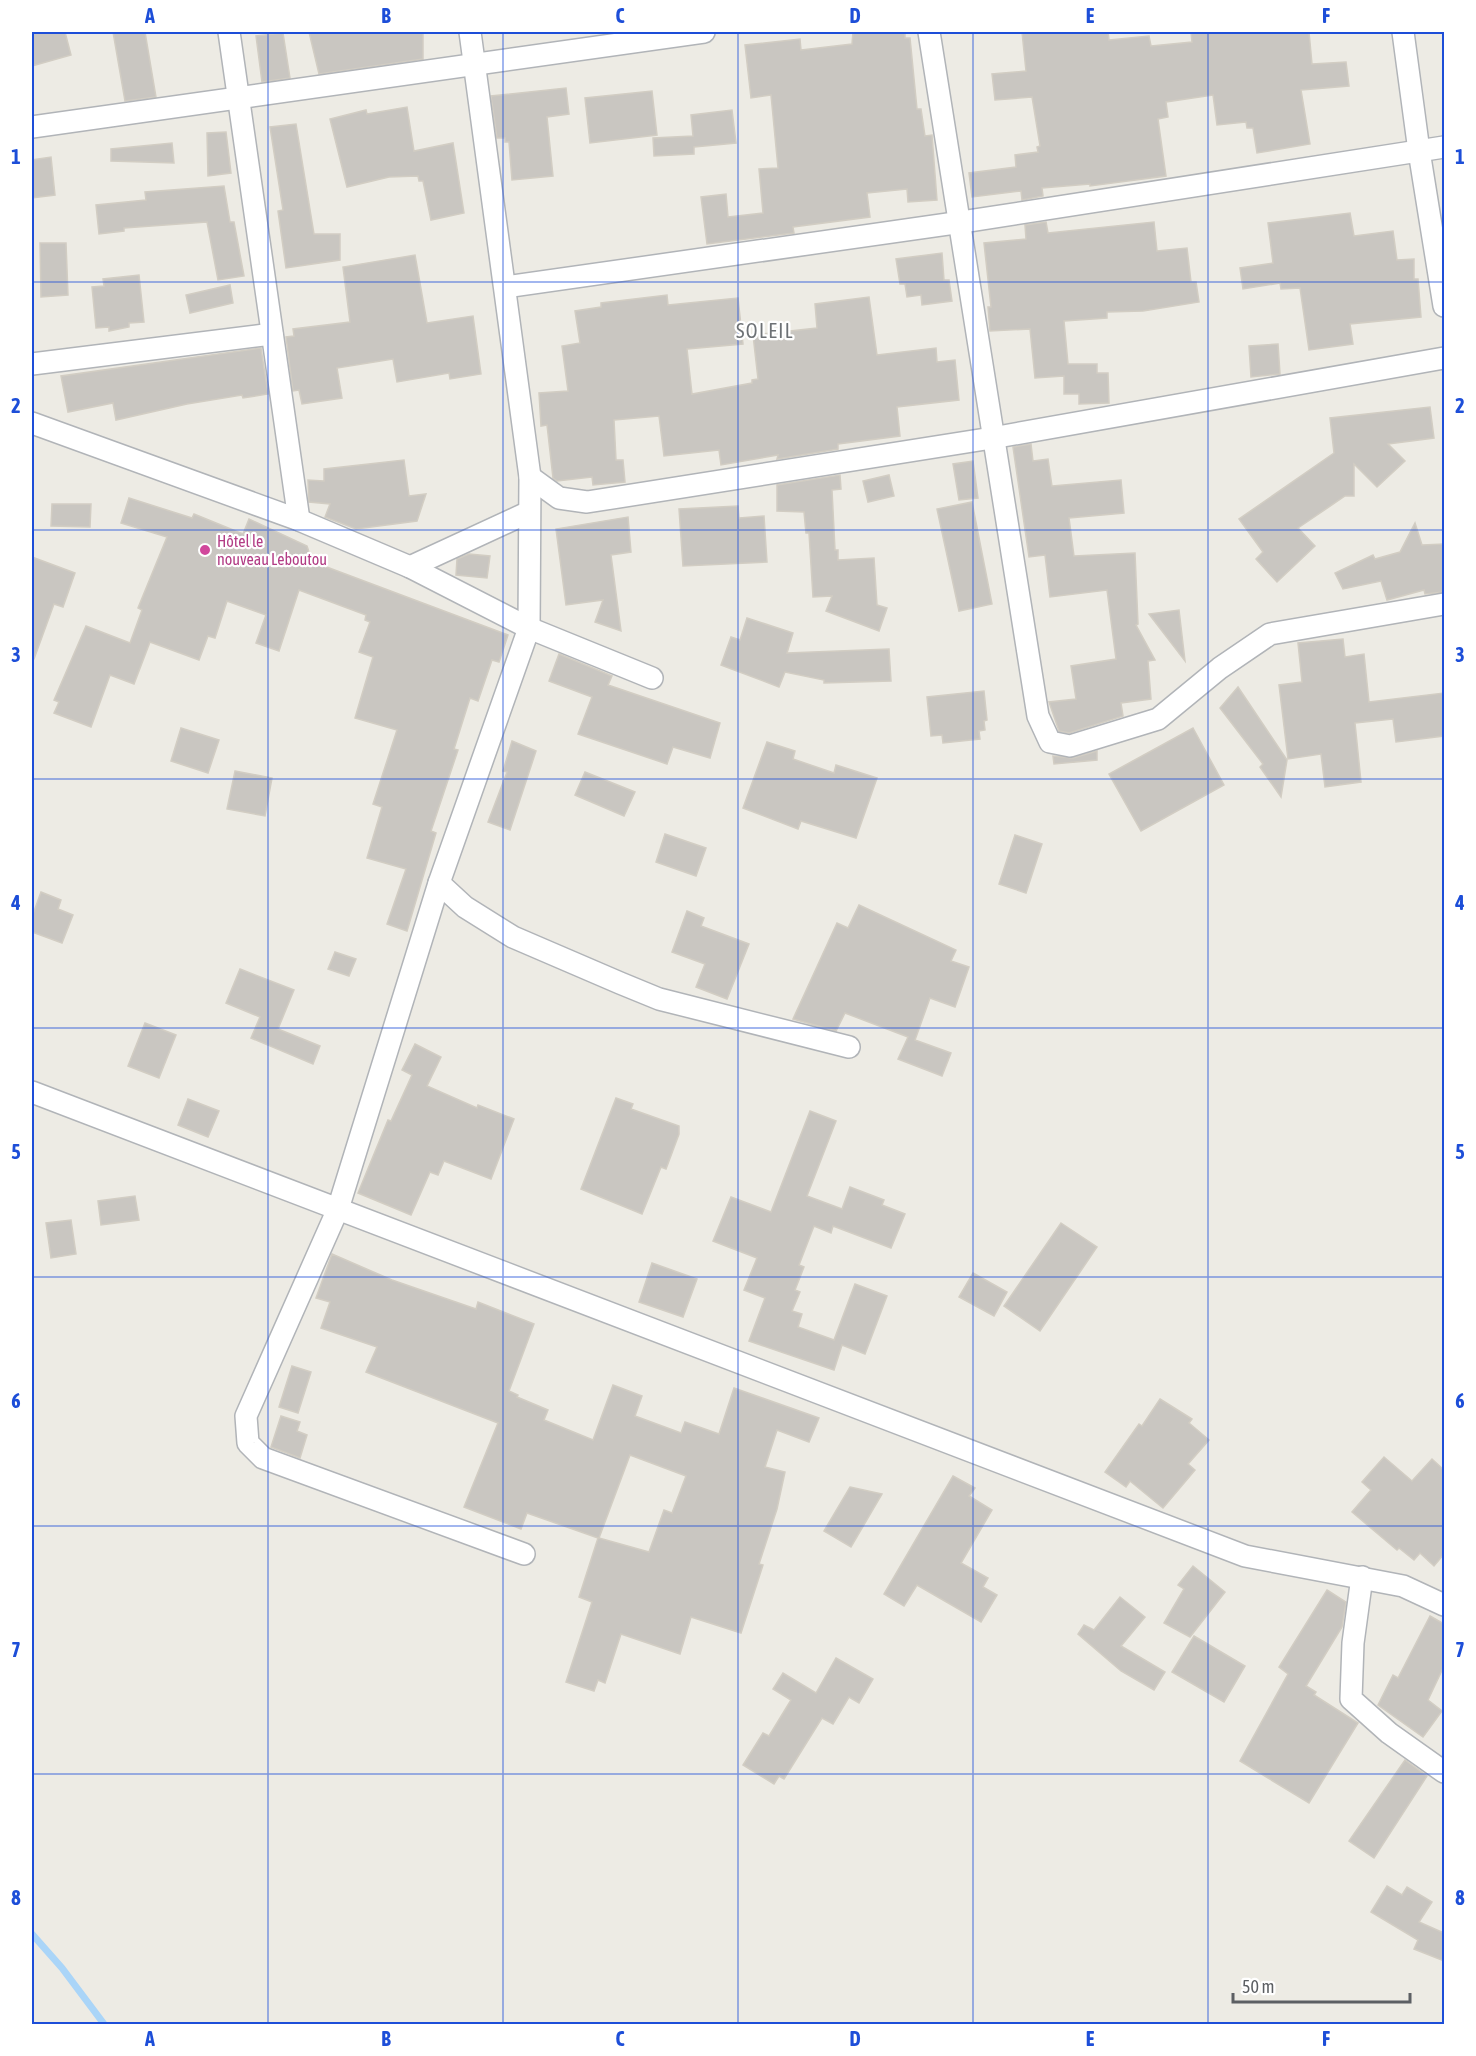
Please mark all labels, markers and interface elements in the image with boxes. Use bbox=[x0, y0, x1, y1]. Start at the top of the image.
text: A bbox=[144, 4, 155, 27]
text: B bbox=[381, 4, 391, 27]
text: C bbox=[616, 4, 625, 27]
text: D bbox=[849, 4, 861, 27]
text: E bbox=[1086, 4, 1095, 27]
text: F bbox=[1322, 4, 1330, 27]
text: 1 bbox=[11, 145, 21, 168]
text: 1 bbox=[1455, 145, 1465, 168]
district label: SOLEIL bbox=[736, 319, 794, 342]
text: 2 bbox=[11, 394, 21, 417]
text: 2 bbox=[1455, 394, 1465, 417]
place label: Hôtel le nouveau Leboutou bbox=[217, 532, 327, 568]
marker: Hôtel le nouveau Leboutou bbox=[198, 543, 212, 557]
text: 3 bbox=[11, 643, 21, 666]
text: 3 bbox=[1455, 643, 1465, 666]
text: 4 bbox=[10, 891, 21, 914]
text: 4 bbox=[1454, 891, 1465, 914]
text: 5 bbox=[11, 1140, 21, 1163]
text: 5 bbox=[1455, 1140, 1465, 1163]
text: 6 bbox=[11, 1389, 21, 1412]
text: 6 bbox=[1455, 1389, 1465, 1412]
text: 7 bbox=[11, 1638, 21, 1661]
text: 7 bbox=[1455, 1638, 1465, 1661]
text: 8 bbox=[11, 1886, 21, 1909]
text: 8 bbox=[1455, 1886, 1465, 1909]
scale bar bbox=[1233, 1966, 1410, 2004]
text: 50 m bbox=[1242, 1976, 1274, 1997]
text: A bbox=[144, 2027, 155, 2050]
text: B bbox=[381, 2027, 391, 2050]
text: C bbox=[616, 2027, 625, 2050]
text: D bbox=[849, 2027, 861, 2050]
text: E bbox=[1086, 2027, 1095, 2050]
text: F bbox=[1322, 2027, 1330, 2050]

